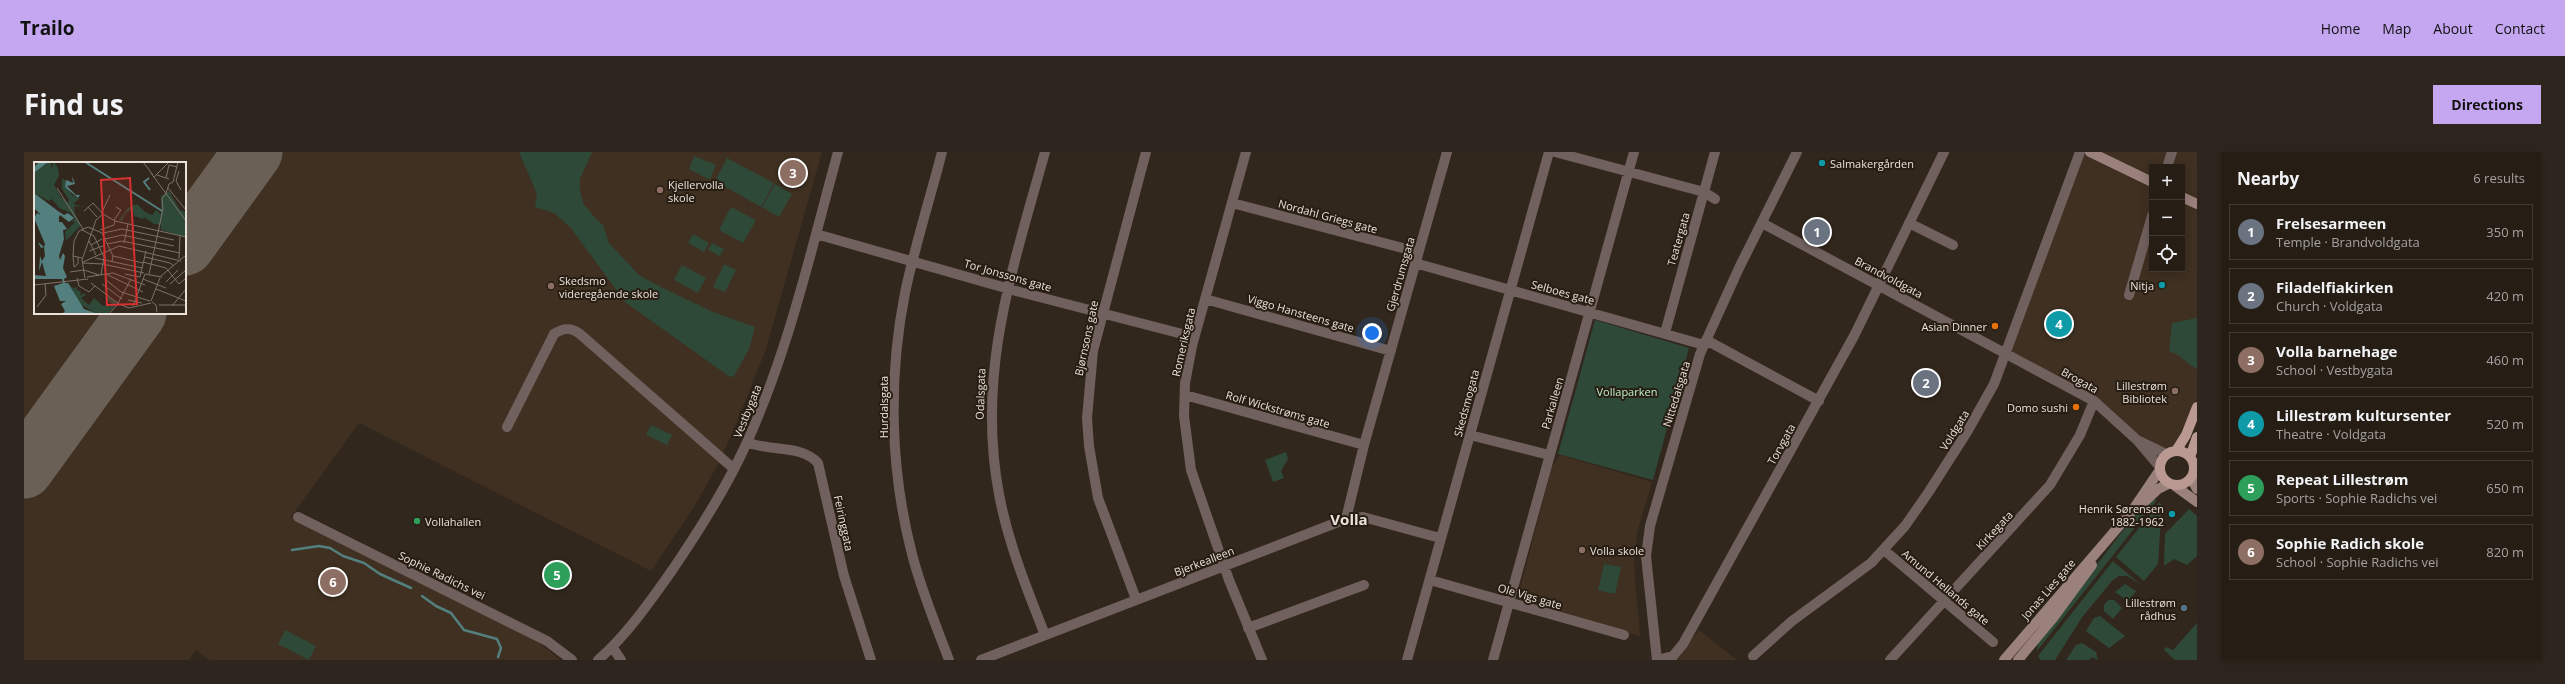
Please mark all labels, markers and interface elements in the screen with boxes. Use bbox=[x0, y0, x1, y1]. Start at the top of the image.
text: Trailo bbox=[20, 15, 74, 41]
text: Home bbox=[2321, 19, 2360, 38]
text: Map bbox=[2382, 19, 2411, 38]
text: About bbox=[2433, 19, 2473, 38]
text: Contact bbox=[2495, 19, 2545, 38]
text: Find us bbox=[24, 85, 124, 123]
button: Directions bbox=[2433, 85, 2541, 124]
place label: Salmakergården bbox=[1830, 156, 1914, 171]
pin: 3 bbox=[780, 158, 806, 188]
marker: Salmakergården bbox=[1817, 158, 1827, 168]
inset map bbox=[34, 162, 186, 314]
map controls bbox=[2149, 164, 2185, 272]
button: + bbox=[2149, 164, 2185, 200]
text: Nearby bbox=[2237, 167, 2299, 190]
text: 6 results bbox=[2473, 169, 2525, 187]
place label: Kjellervolla skole bbox=[668, 177, 724, 205]
marker: Kjellervolla skole bbox=[655, 185, 665, 195]
street label: Nordahl Griegs gate bbox=[1277, 196, 1379, 236]
button: − bbox=[2149, 200, 2185, 236]
street label: Teatergata bbox=[1663, 210, 1693, 268]
text: Frelsesarmeen bbox=[2276, 213, 2386, 233]
pin: 1 bbox=[1804, 217, 1830, 247]
text: 1 bbox=[2247, 223, 2255, 241]
text: 350 m bbox=[2486, 223, 2524, 241]
text: Temple · Brandvoldgata bbox=[2276, 233, 2420, 251]
street label: Gjerdrumsgata bbox=[1382, 235, 1418, 313]
button: locate bbox=[2149, 236, 2185, 272]
street label: Brandvoldgata bbox=[1852, 253, 1926, 301]
street label: Tor Jonssons gate bbox=[962, 255, 1054, 295]
place label: Skedsmo videregående skole bbox=[559, 273, 658, 301]
street label: Selboes gate bbox=[1530, 276, 1596, 308]
text: Filadelfiakirken bbox=[2276, 277, 2394, 297]
place label: Nitja bbox=[2130, 278, 2154, 293]
marker: Nitja bbox=[2157, 280, 2167, 290]
marker: Skedsmo videregående skole bbox=[546, 281, 556, 291]
text: 2 bbox=[2247, 287, 2255, 305]
text: 420 m bbox=[2486, 287, 2524, 305]
street label: Viggo Hansteens gate bbox=[1246, 291, 1356, 335]
text: Church · Voldgata bbox=[2276, 297, 2383, 315]
street label: Bjørnsons gate bbox=[1071, 299, 1101, 377]
street label: Romeriksgata bbox=[1168, 306, 1198, 378]
pin: 4 bbox=[2046, 309, 2072, 339]
place label: Asian Dinner bbox=[1921, 319, 1987, 334]
marker: Asian Dinner bbox=[1990, 321, 2000, 331]
your location bbox=[1362, 323, 1382, 343]
text: Volla barnehage bbox=[2276, 341, 2398, 361]
text: 3 bbox=[2247, 351, 2255, 369]
text: 460 m bbox=[2486, 351, 2524, 369]
street label: Nittedalsgata bbox=[1659, 359, 1693, 429]
text: School · Vestbygata bbox=[2276, 361, 2393, 379]
street label: Brogata bbox=[2059, 364, 2101, 396]
street label: Odalsgata bbox=[972, 368, 988, 420]
street label: Skedsmogata bbox=[1450, 368, 1482, 438]
pin: 2 bbox=[1913, 368, 1939, 398]
street label: Parkalleen bbox=[1537, 375, 1567, 431]
street label: Hurdalsgata bbox=[876, 376, 891, 438]
place label: Lillestrøm Bibliotek bbox=[2116, 378, 2167, 406]
street label: Vestbygata bbox=[730, 382, 764, 440]
park label: Vollaparken bbox=[1597, 384, 1657, 399]
marker: Lillestrøm Bibliotek bbox=[2170, 386, 2180, 396]
street label: Rolf Wickstrøms gate bbox=[1224, 387, 1332, 431]
place label: Domo sushi bbox=[2007, 400, 2068, 415]
marker: Domo sushi bbox=[2071, 402, 2081, 412]
text: Lillestrøm kultursenter bbox=[2276, 405, 2451, 425]
street label: Voldgata bbox=[1936, 407, 1972, 453]
text: 4 bbox=[2247, 415, 2255, 433]
text: 520 m bbox=[2486, 415, 2524, 433]
street label: Torvgata bbox=[1764, 421, 1798, 467]
text: Theatre · Voldgata bbox=[2276, 425, 2386, 443]
text: Repeat Lillestrøm bbox=[2276, 469, 2408, 489]
text: 5 bbox=[2247, 479, 2255, 497]
text: 650 m bbox=[2486, 479, 2524, 497]
text: Sports · Sophie Radichs vei bbox=[2276, 489, 2437, 507]
street label: Feiringgata bbox=[831, 494, 857, 552]
place label: Henrik Sørensen 1882-1962 bbox=[2079, 501, 2164, 529]
street label: Kirkegata bbox=[1972, 507, 2016, 553]
district label: Volla bbox=[1330, 509, 1368, 529]
marker: Henrik Sørensen 1882-1962 bbox=[2167, 509, 2177, 519]
place label: Vollahallen bbox=[425, 514, 481, 529]
marker: Vollahallen bbox=[412, 516, 422, 526]
text: Sophie Radich skole bbox=[2276, 533, 2424, 553]
street label: Bjerkealleen bbox=[1172, 543, 1236, 579]
place label: Volla skole bbox=[1590, 543, 1644, 558]
text: 6 bbox=[2247, 543, 2255, 561]
text: 820 m bbox=[2486, 543, 2524, 561]
marker: Volla skole bbox=[1577, 545, 1587, 555]
street label: Amund Hellands gate bbox=[1899, 546, 1993, 628]
street label: Sophie Radichs vei bbox=[396, 547, 488, 603]
text: School · Sophie Radichs vei bbox=[2276, 553, 2439, 571]
street label: Jonas Lies gate bbox=[2017, 556, 2078, 623]
pin: 5 bbox=[544, 560, 570, 590]
pin: 6 bbox=[320, 567, 346, 597]
street label: Ole Vigs gate bbox=[1496, 580, 1564, 612]
place label: Lillestrøm rådhus bbox=[2125, 595, 2176, 623]
marker: Lillestrøm rådhus bbox=[2179, 603, 2189, 613]

